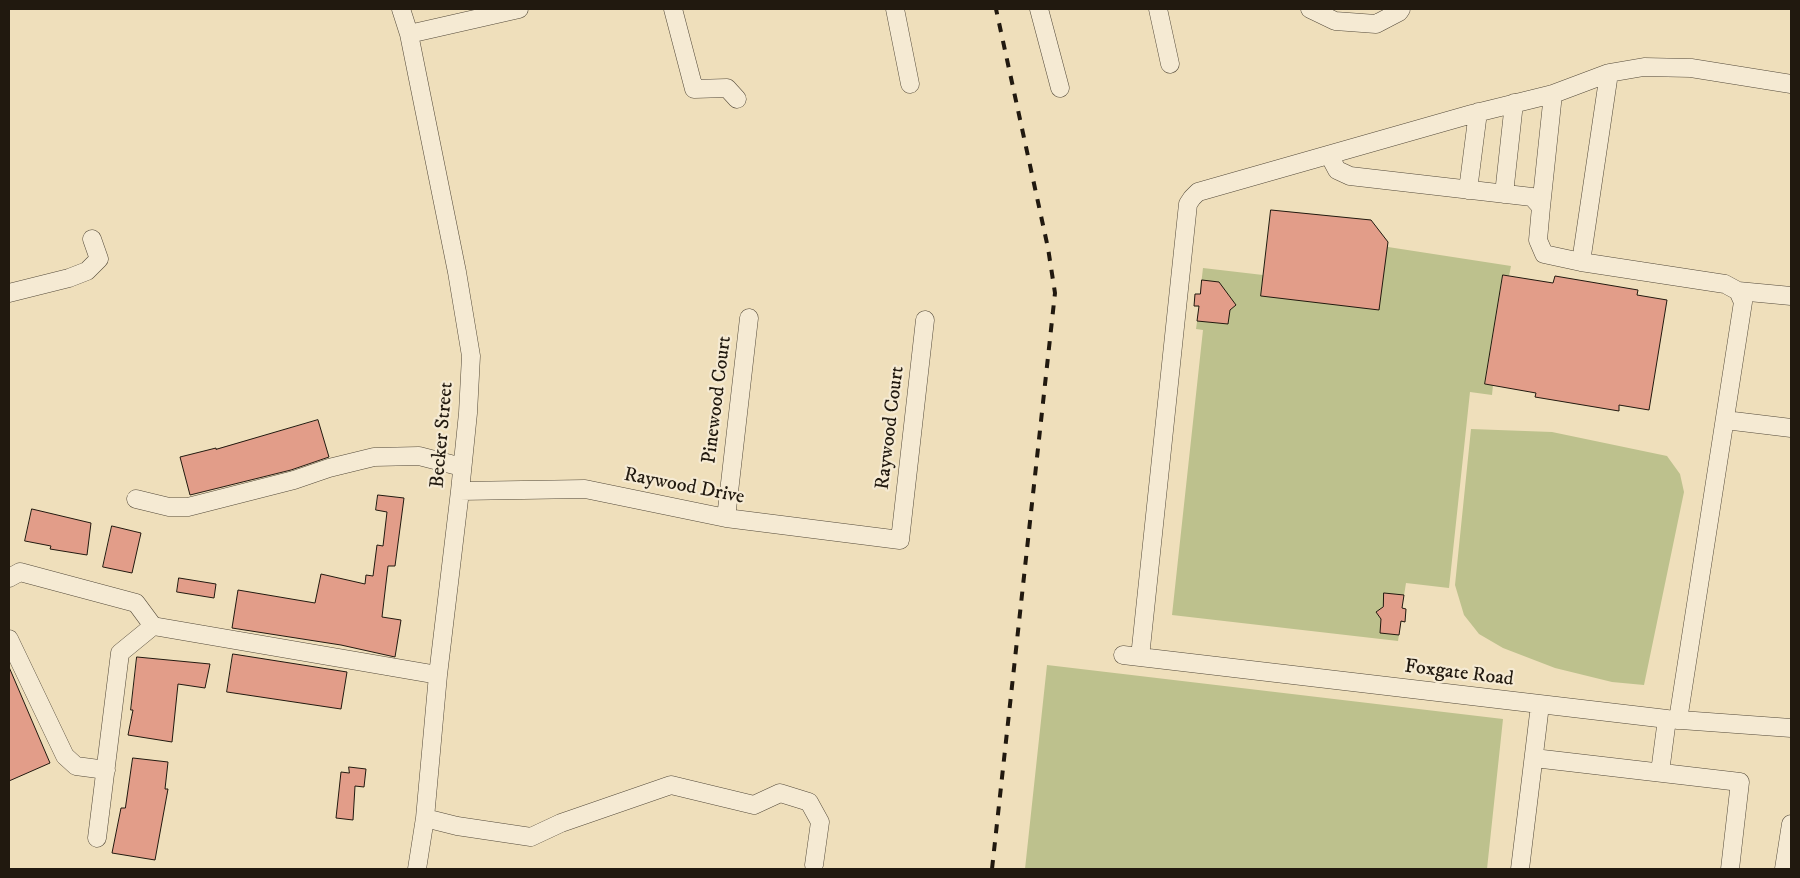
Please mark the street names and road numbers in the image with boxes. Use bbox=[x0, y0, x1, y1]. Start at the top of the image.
street label: Pinewood Court bbox=[698, 335, 738, 465]
street label: Raywood Court bbox=[872, 365, 910, 491]
street label: Becker Street bbox=[426, 381, 460, 489]
street label: Raywood Drive bbox=[622, 464, 746, 510]
street label: Foxgate Road bbox=[1403, 655, 1515, 693]

